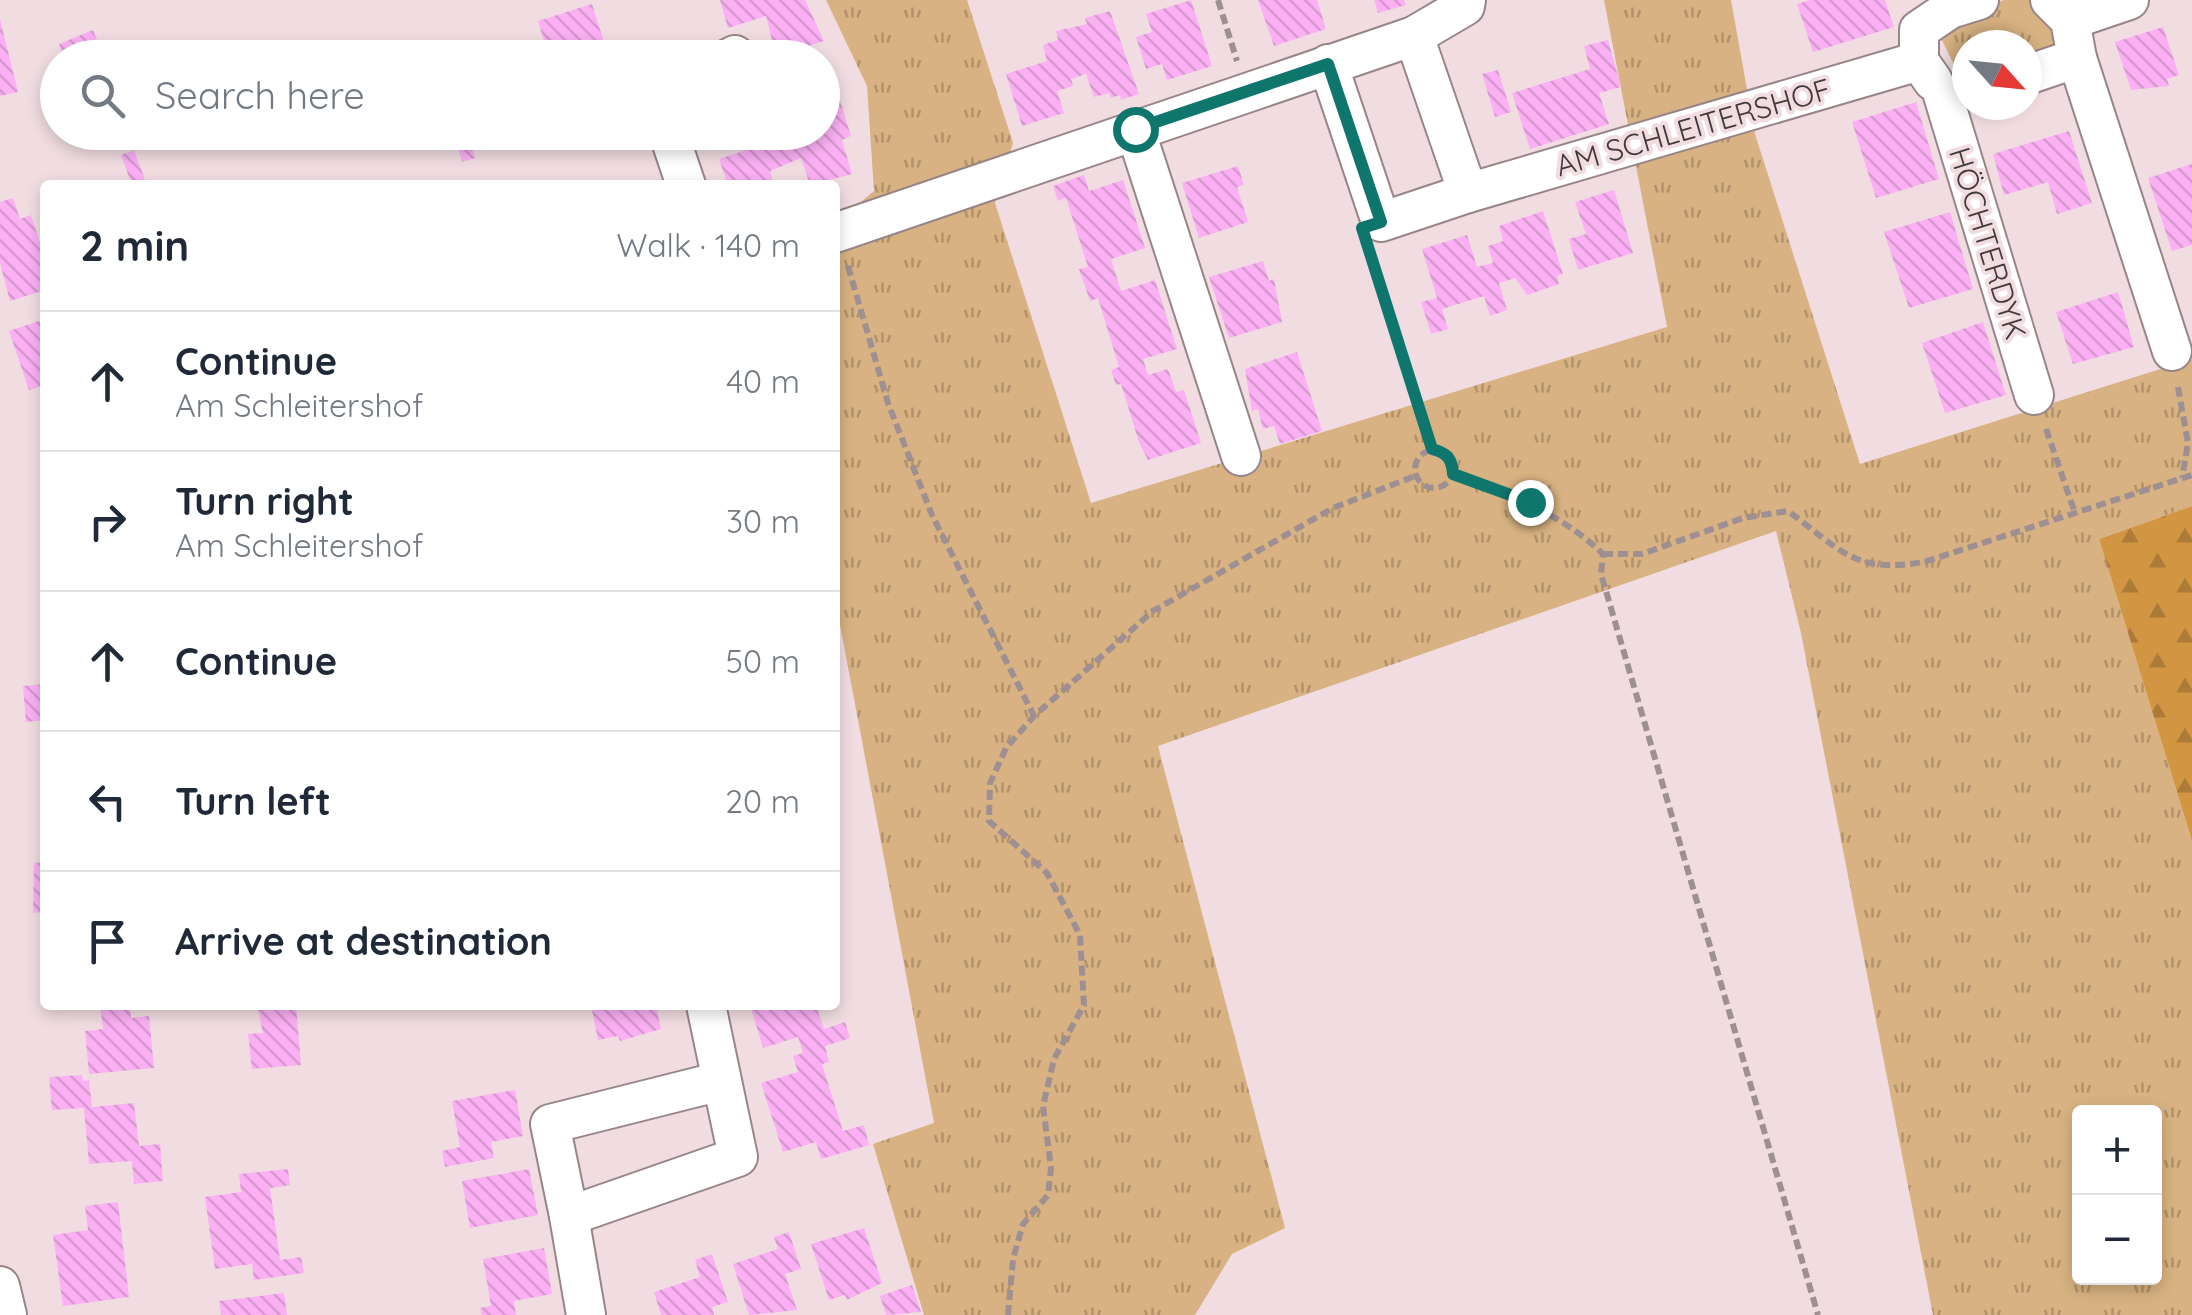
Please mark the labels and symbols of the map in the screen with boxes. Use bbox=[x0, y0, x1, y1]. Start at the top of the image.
north arrow bbox=[1952, 30, 2042, 120]
street label: AM SCHLEITERSHOF bbox=[1551, 70, 1835, 184]
route start bbox=[1113, 107, 1159, 153]
street label: HÖCHTERDYK bbox=[1941, 142, 2035, 344]
route end bbox=[1508, 480, 1554, 526]

